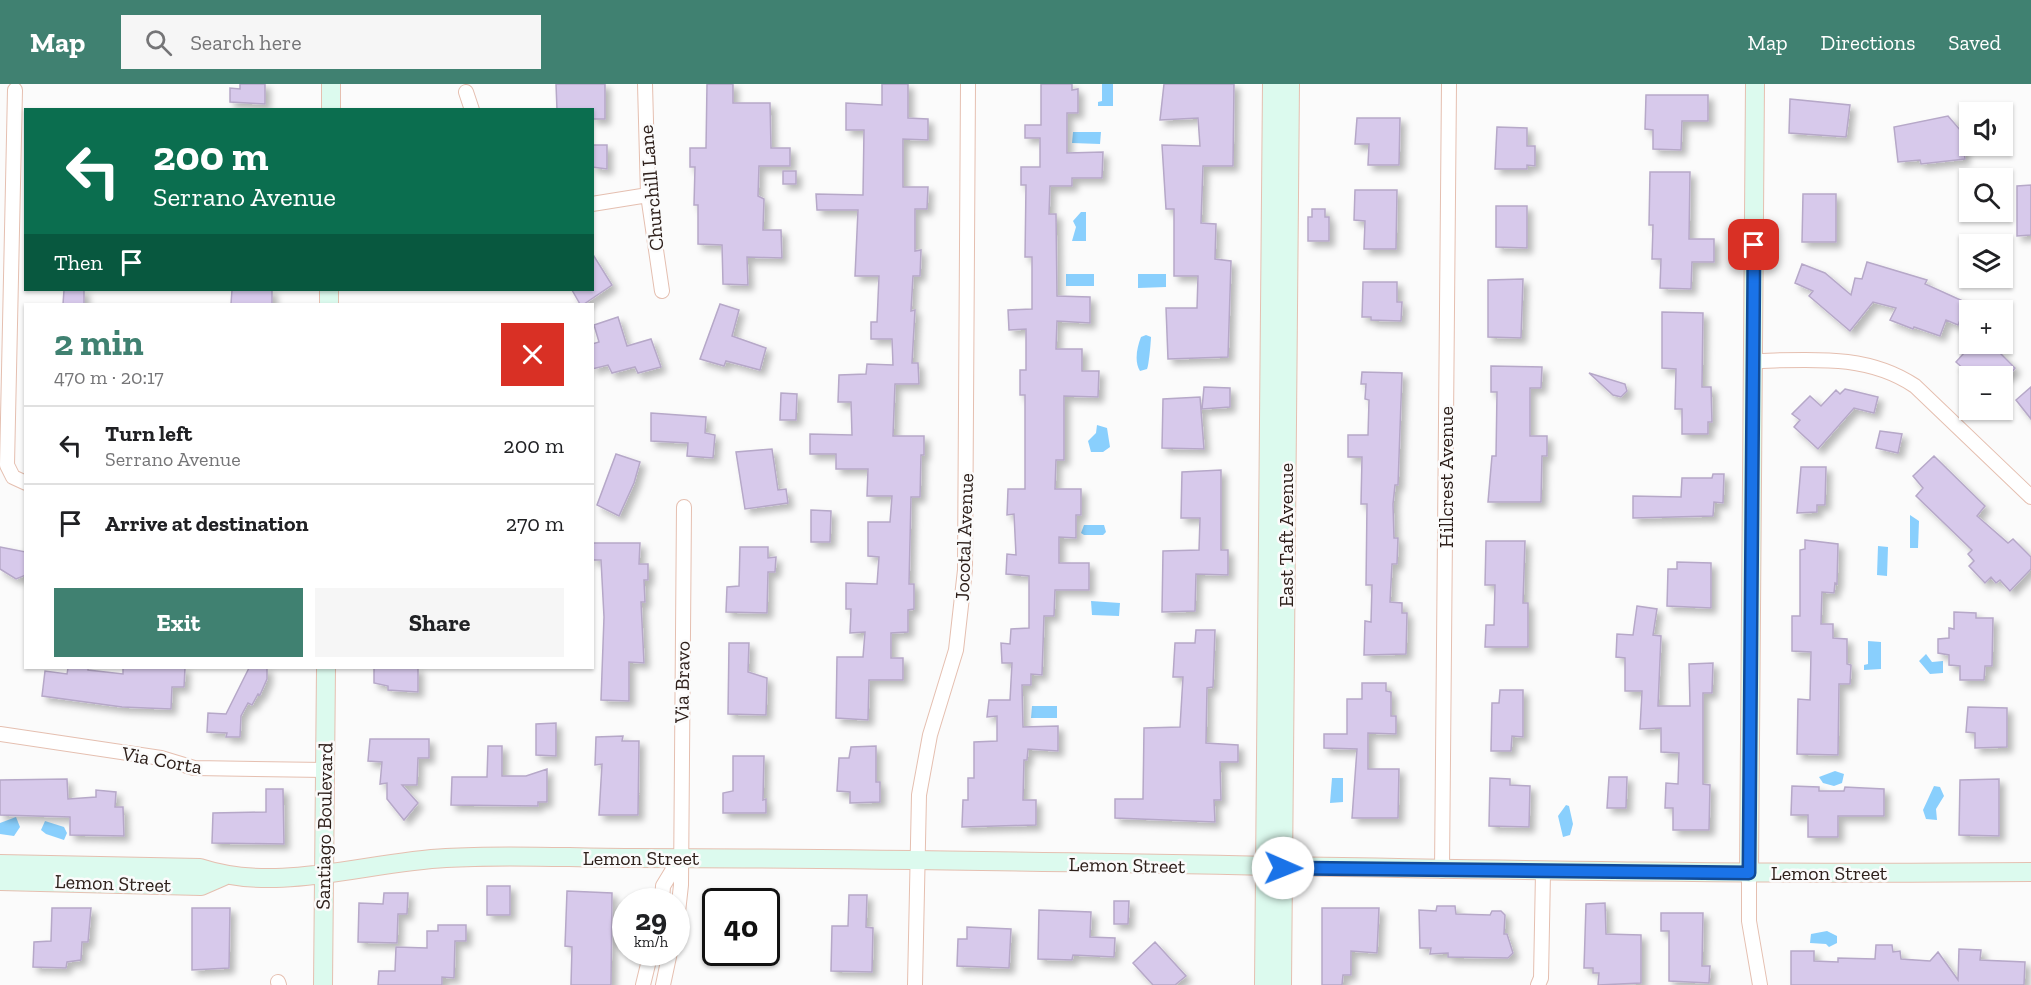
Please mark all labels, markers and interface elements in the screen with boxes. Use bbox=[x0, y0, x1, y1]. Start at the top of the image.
search box bbox=[121, 15, 541, 69]
text: Map bbox=[30, 26, 85, 59]
icon: search bbox=[142, 26, 175, 59]
text: Search here bbox=[190, 29, 302, 56]
text: Map bbox=[1748, 30, 1788, 55]
text: Directions bbox=[1821, 30, 1915, 55]
text: Saved bbox=[1948, 30, 2001, 55]
map controls bbox=[1959, 102, 2013, 420]
button: sound bbox=[1959, 102, 2013, 156]
street label: Churchill Lane bbox=[634, 124, 668, 252]
text: 200 m bbox=[153, 130, 269, 181]
icon: left bbox=[54, 132, 132, 210]
button: search bbox=[1959, 168, 2013, 222]
text: Serrano Avenue bbox=[153, 181, 336, 213]
pin bbox=[1728, 219, 1779, 270]
icon: arrive bbox=[1737, 228, 1770, 261]
button: layers bbox=[1959, 234, 2013, 288]
icon: arrive bbox=[115, 246, 148, 279]
text: Then bbox=[54, 249, 103, 276]
button: + bbox=[1959, 300, 2013, 354]
text: 2 min bbox=[54, 321, 144, 364]
button: close bbox=[501, 323, 564, 386]
text: 470 m · 20:17 bbox=[54, 365, 164, 389]
button: − bbox=[1959, 366, 2013, 420]
street label: Hillcrest Avenue bbox=[1434, 406, 1458, 548]
text: Turn left bbox=[105, 420, 192, 447]
icon: left bbox=[54, 429, 87, 462]
text: 200 m bbox=[503, 432, 564, 459]
text: Serrano Avenue bbox=[105, 447, 241, 471]
street label: East Taft Avenue bbox=[1274, 463, 1298, 607]
street label: Jocotal Avenue bbox=[950, 473, 978, 601]
icon: arrive bbox=[54, 507, 87, 540]
text: Arrive at destination bbox=[105, 510, 308, 537]
text: 270 m bbox=[506, 510, 564, 537]
button: Exit bbox=[54, 588, 303, 657]
button: Share bbox=[315, 588, 564, 657]
street label: Via Bravo bbox=[669, 641, 695, 724]
street label: Via Corta bbox=[119, 741, 204, 779]
street label: Santiago Boulevard bbox=[311, 742, 337, 910]
position arrow bbox=[1251, 836, 1315, 900]
street label: Lemon Street bbox=[583, 846, 700, 870]
street label: Lemon Street bbox=[1069, 852, 1186, 878]
street label: Lemon Street bbox=[1771, 861, 1888, 885]
street label: Lemon Street bbox=[54, 869, 172, 897]
speed limit sign: 40 bbox=[702, 888, 780, 966]
text: 29 bbox=[635, 902, 667, 938]
text: km/h bbox=[634, 933, 668, 951]

